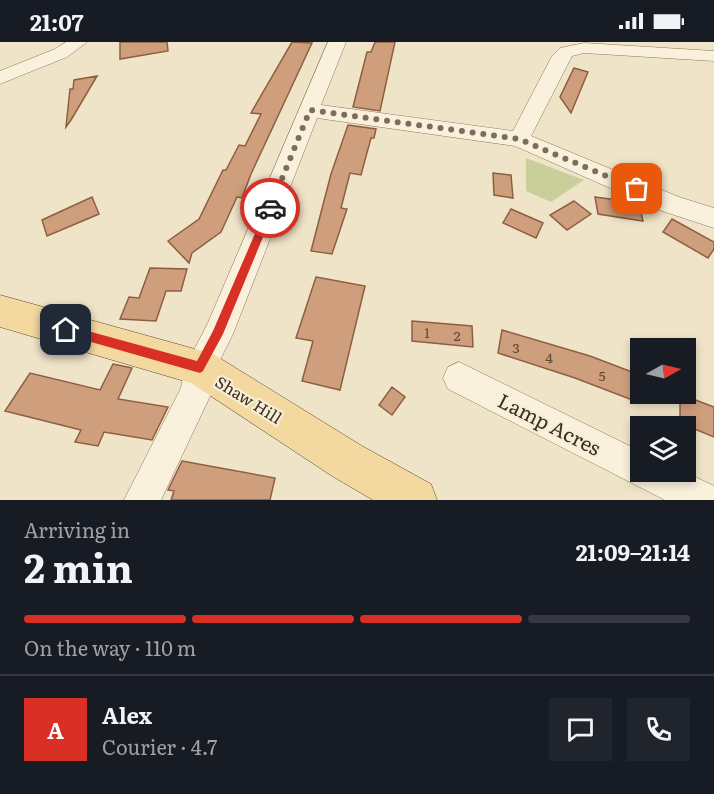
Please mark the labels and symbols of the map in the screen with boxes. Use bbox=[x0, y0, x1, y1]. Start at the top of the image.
pin bbox=[611, 163, 662, 214]
courier bbox=[240, 178, 300, 238]
pin bbox=[40, 304, 91, 355]
house number: 1 bbox=[424, 322, 430, 342]
house number: 2 bbox=[453, 325, 461, 345]
house number: 3 bbox=[512, 337, 520, 357]
north arrow bbox=[630, 338, 696, 404]
house number: 4 bbox=[545, 347, 553, 367]
house number: 5 bbox=[598, 365, 606, 385]
street label: Shaw Hill bbox=[211, 369, 287, 429]
street label: Lamp Acres bbox=[493, 384, 607, 462]

